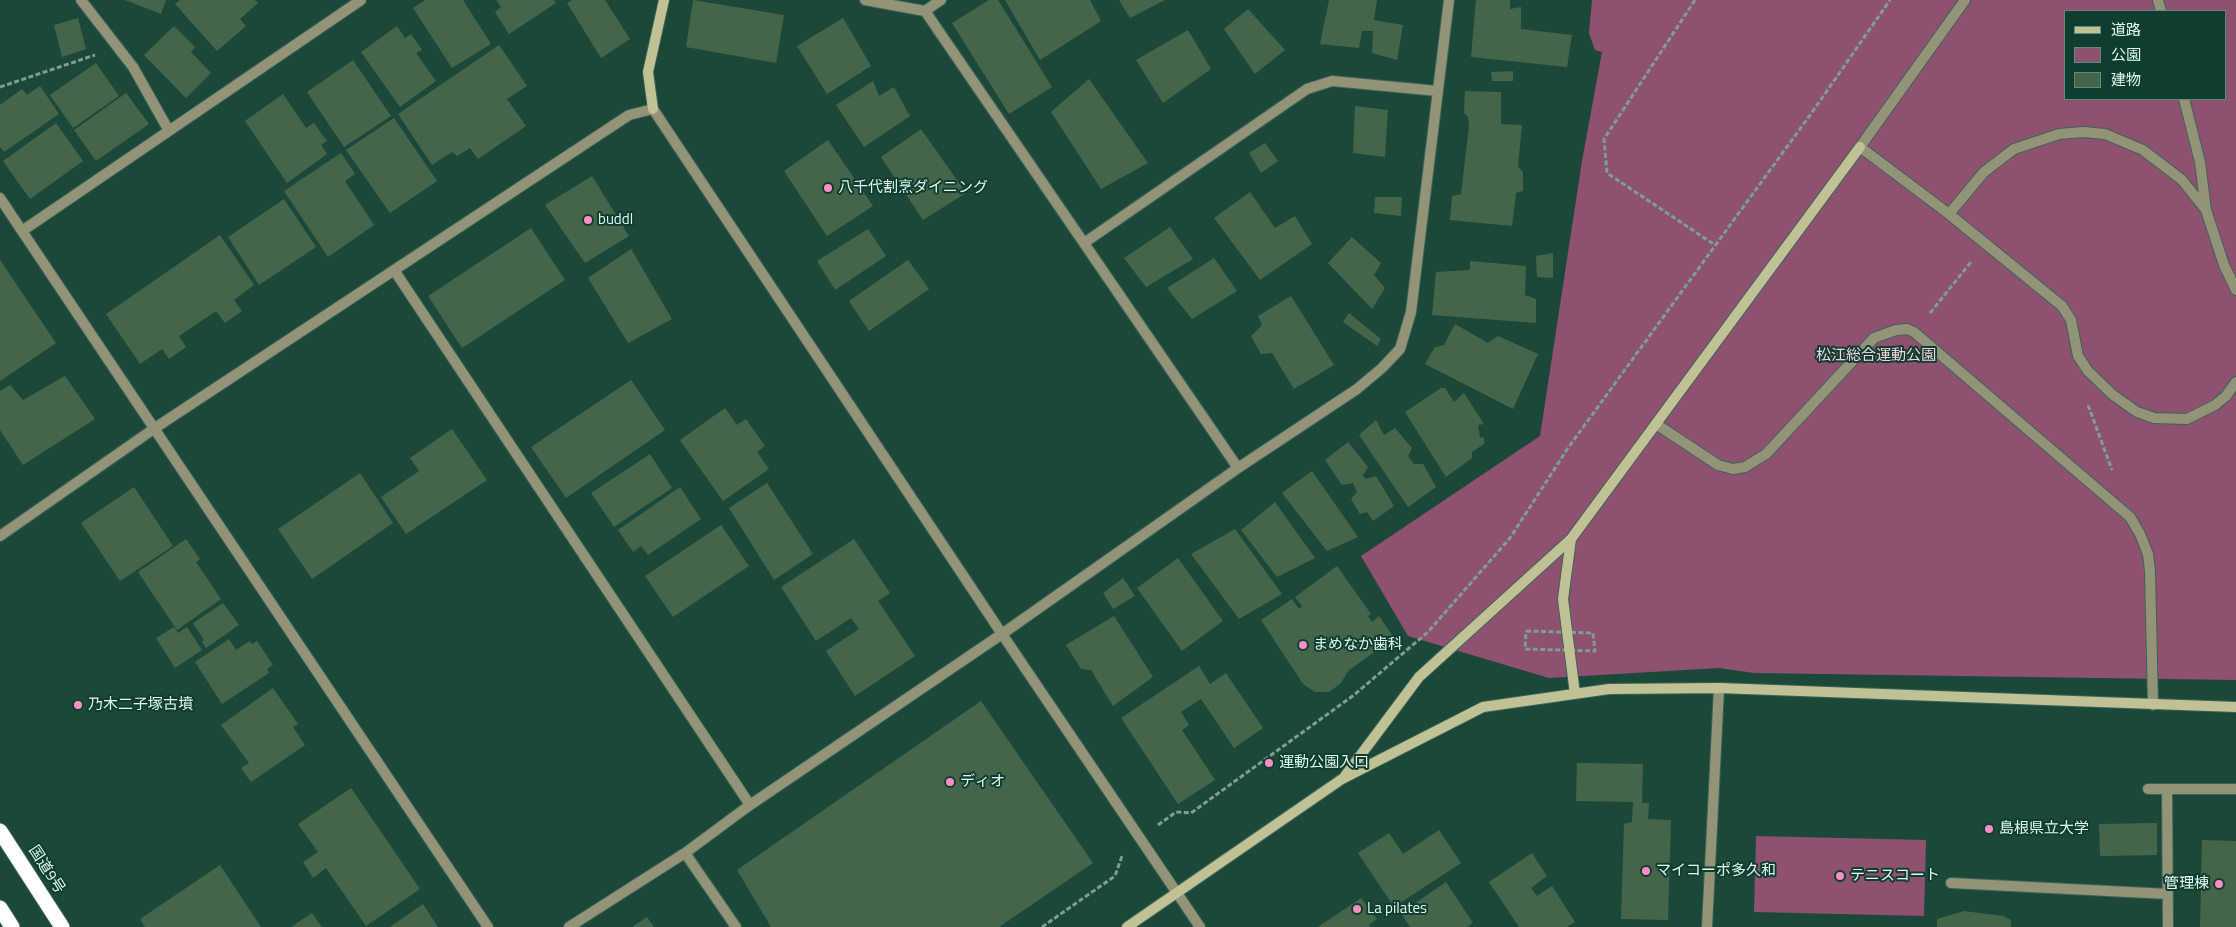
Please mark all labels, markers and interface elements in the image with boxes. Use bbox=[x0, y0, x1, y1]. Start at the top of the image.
legend bbox=[2064, 10, 2226, 100]
text: 道路 bbox=[2111, 18, 2141, 41]
text: 公園 bbox=[2111, 43, 2141, 66]
text: 建物 bbox=[2111, 68, 2141, 91]
place label: 八千代割烹ダイニング bbox=[838, 179, 988, 197]
marker: 八千代割烹ダイニング bbox=[822, 182, 834, 194]
place label: buddl bbox=[598, 211, 633, 229]
marker: buddl bbox=[582, 214, 594, 226]
park label: 松江総合運動公園 bbox=[1816, 347, 1936, 365]
place label: まめなか歯科 bbox=[1313, 636, 1403, 654]
marker: まめなか歯科 bbox=[1297, 639, 1309, 651]
place label: 乃木二子塚古墳 bbox=[88, 696, 193, 714]
marker: 乃木二子塚古墳 bbox=[72, 699, 84, 711]
place label: 運動公園入口 bbox=[1279, 754, 1369, 772]
marker: 運動公園入口 bbox=[1263, 757, 1275, 769]
place label: ディオ bbox=[960, 773, 1005, 791]
marker: ディオ bbox=[944, 776, 956, 788]
place label: 島根県立大学 bbox=[1999, 820, 2089, 838]
marker: 島根県立大学 bbox=[1983, 823, 1995, 835]
street label: 国道9号 bbox=[24, 843, 68, 897]
place label: マイコーポ多久和 bbox=[1656, 862, 1776, 880]
marker: マイコーポ多久和 bbox=[1640, 865, 1652, 877]
place label: テニスコート bbox=[1850, 867, 1940, 885]
marker: テニスコート bbox=[1834, 870, 1846, 882]
place label: 管理棟 bbox=[2164, 875, 2209, 893]
marker: 管理棟 bbox=[2213, 878, 2225, 890]
place label: La pilates bbox=[1367, 900, 1427, 918]
marker: La pilates bbox=[1351, 903, 1363, 915]

